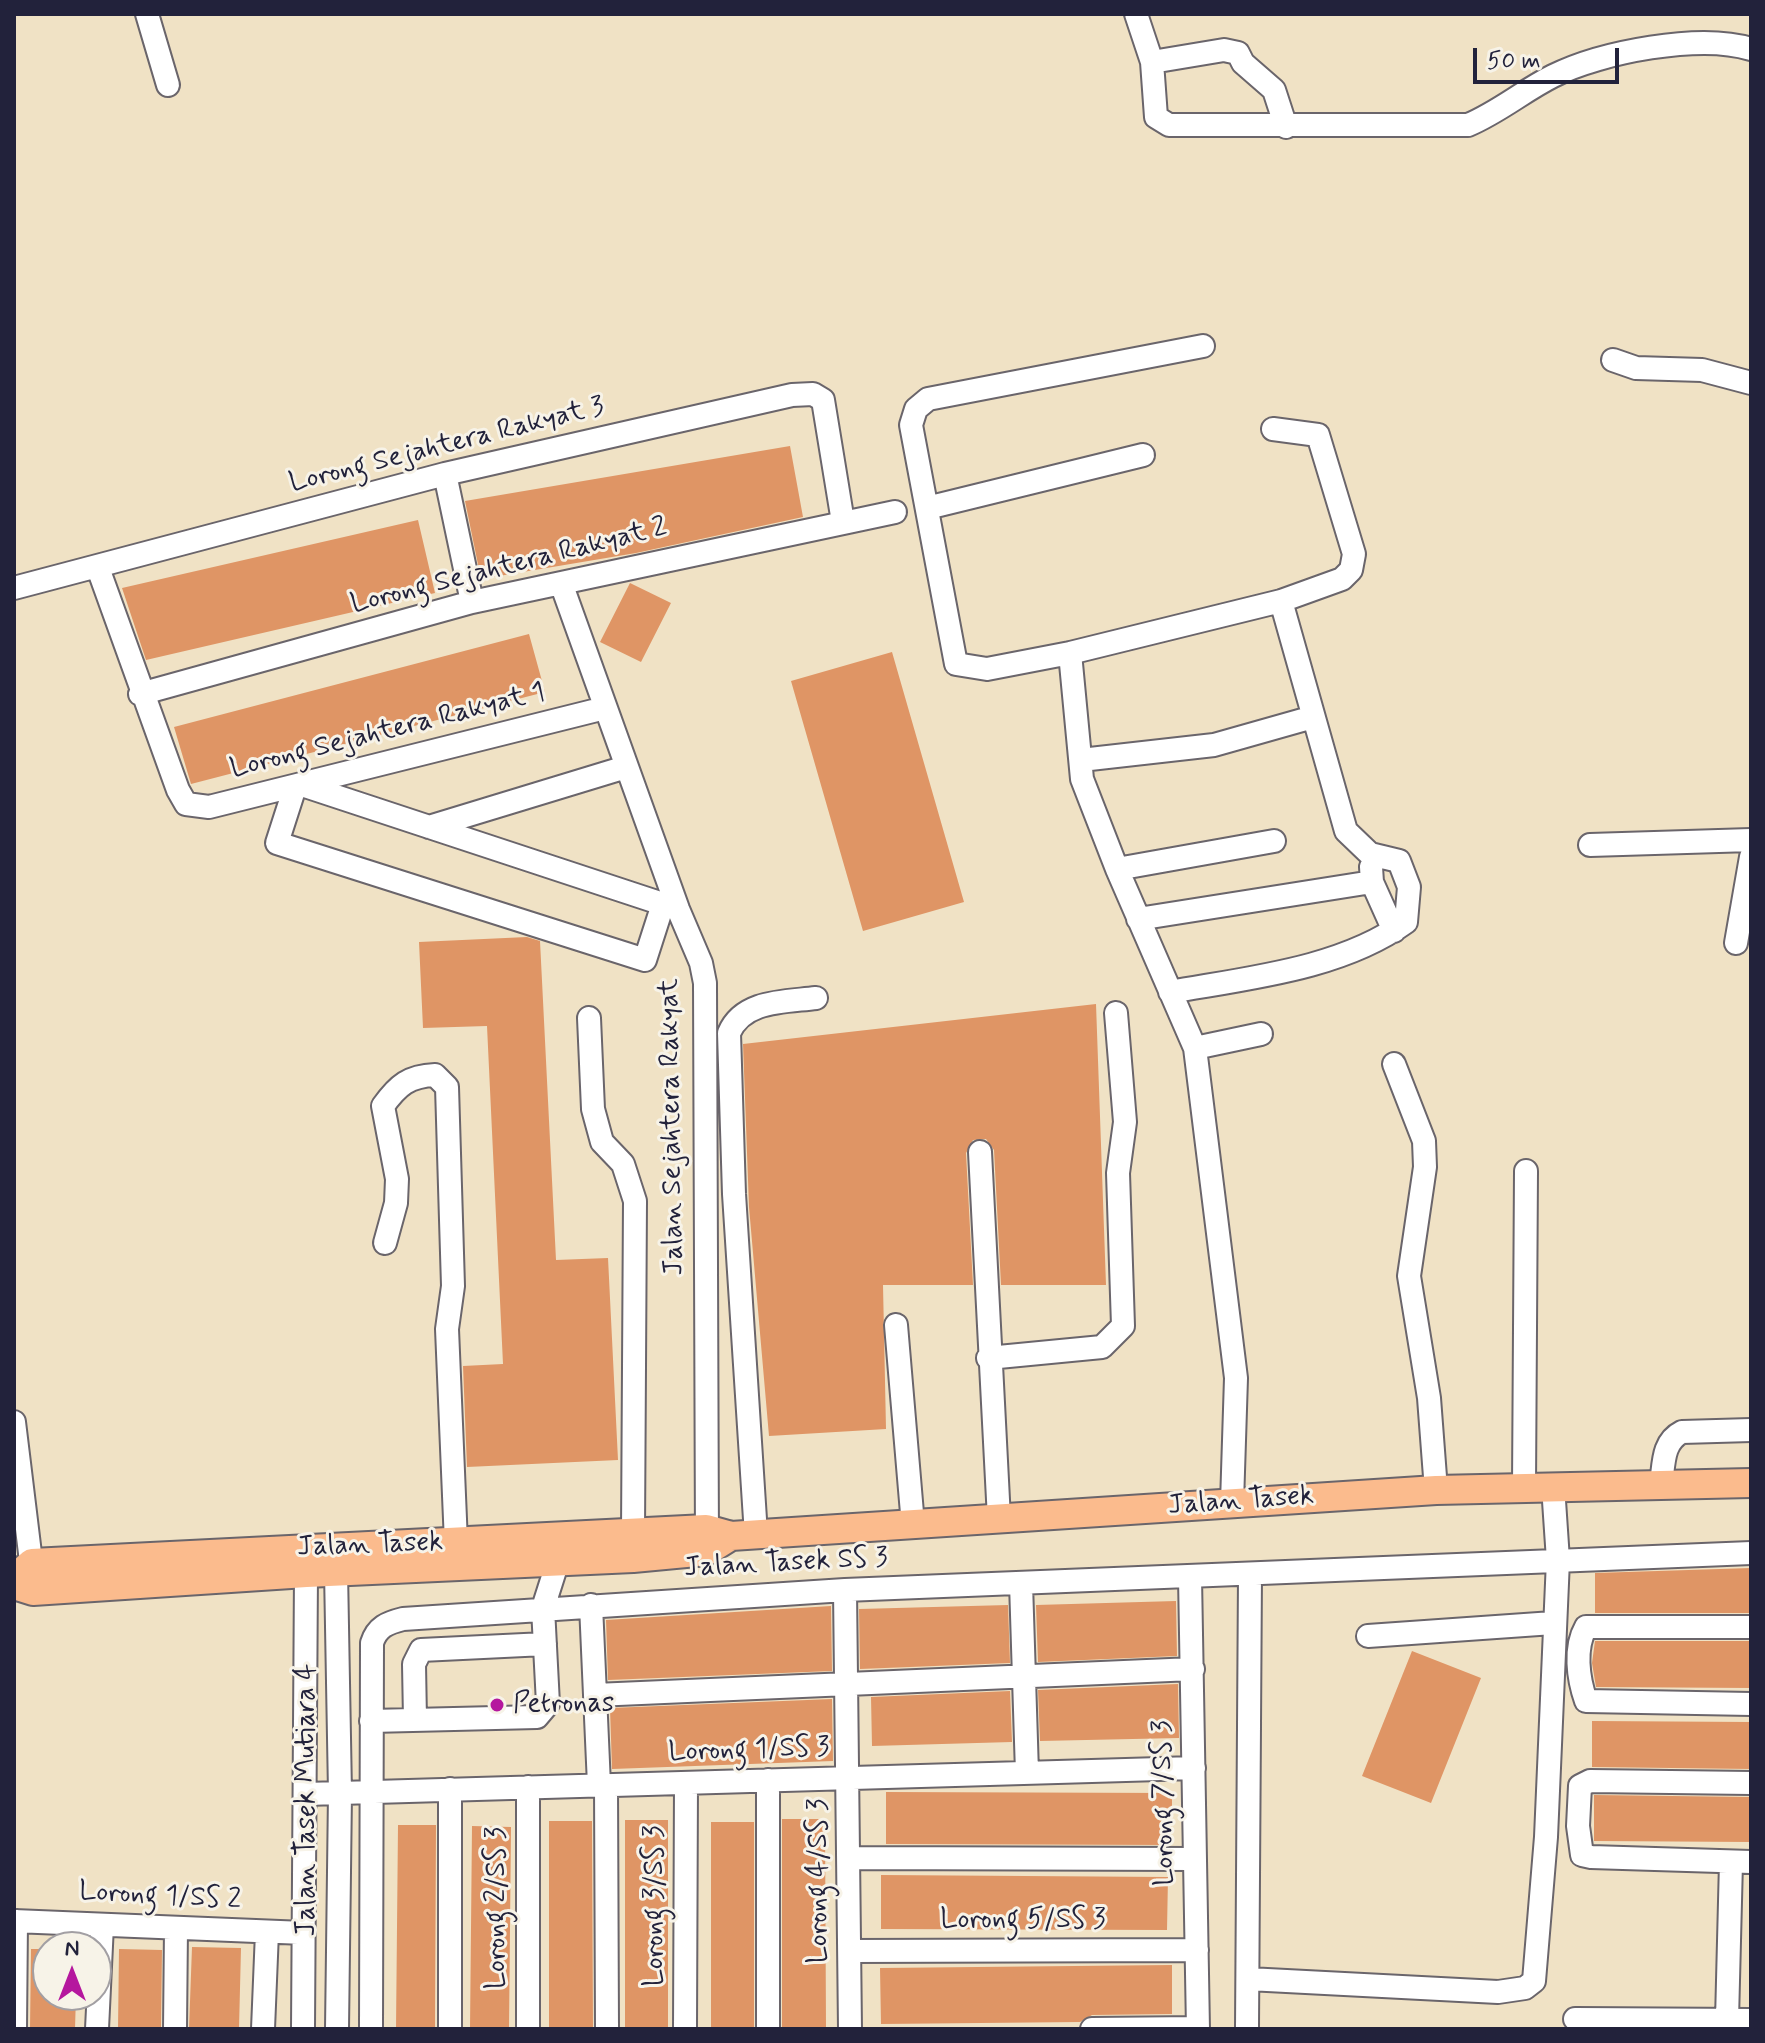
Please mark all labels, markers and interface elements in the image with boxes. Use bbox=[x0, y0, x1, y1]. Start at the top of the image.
scale bar bbox=[1477, 32, 1623, 82]
text: 50 m bbox=[1487, 46, 1541, 77]
street label: Lorong Sejahtera Rakyat 3 bbox=[286, 391, 608, 501]
street label: Lorong Sejahtera Rakyat 2 bbox=[348, 511, 670, 623]
street label: Lorong Sejahtera Rakyat 1 bbox=[227, 677, 549, 787]
street label: Jalan Sejahtera Rakyat bbox=[654, 978, 692, 1276]
street label: Jalan Tasek bbox=[1167, 1480, 1315, 1524]
street label: Jalan Tasek bbox=[296, 1527, 444, 1565]
street label: Jalan Tasek SS 3 bbox=[683, 1542, 889, 1586]
street label: Jalan Tasek Mutiara 4 bbox=[291, 1663, 325, 1937]
place label: Petronas bbox=[513, 1688, 614, 1722]
marker: Petronas bbox=[488, 1696, 506, 1714]
street label: Lorong 7/SS 3 bbox=[1147, 1720, 1183, 1886]
street label: Lorong 1/SS 3 bbox=[668, 1731, 830, 1771]
street label: Lorong 4/SS 3 bbox=[803, 1799, 837, 1963]
street label: Lorong 3/SS 3 bbox=[639, 1825, 673, 1987]
street label: Lorong 2/SS 3 bbox=[481, 1827, 515, 1989]
street label: Lorong 1/SS 2 bbox=[78, 1876, 242, 1918]
street label: Lorong 5/SS 3 bbox=[940, 1904, 1106, 1938]
north arrow bbox=[32, 1931, 112, 2011]
text: N bbox=[65, 1935, 79, 1963]

